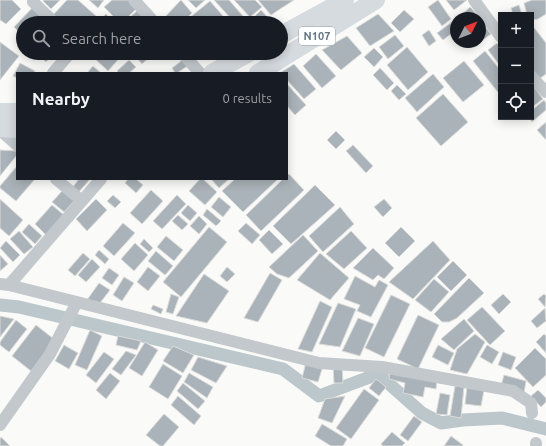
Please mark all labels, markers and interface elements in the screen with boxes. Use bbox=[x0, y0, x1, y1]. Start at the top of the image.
north arrow bbox=[450, 12, 486, 48]
map controls bbox=[498, 12, 534, 120]
button: + bbox=[498, 12, 534, 48]
search box bbox=[16, 16, 288, 60]
icon: search bbox=[30, 27, 52, 49]
road number: N107 bbox=[299, 27, 335, 45]
text: Search here bbox=[62, 30, 141, 47]
button: − bbox=[498, 48, 534, 84]
button: locate bbox=[498, 84, 534, 120]
text: Nearby bbox=[32, 89, 90, 108]
text: 0 results bbox=[222, 91, 272, 105]

